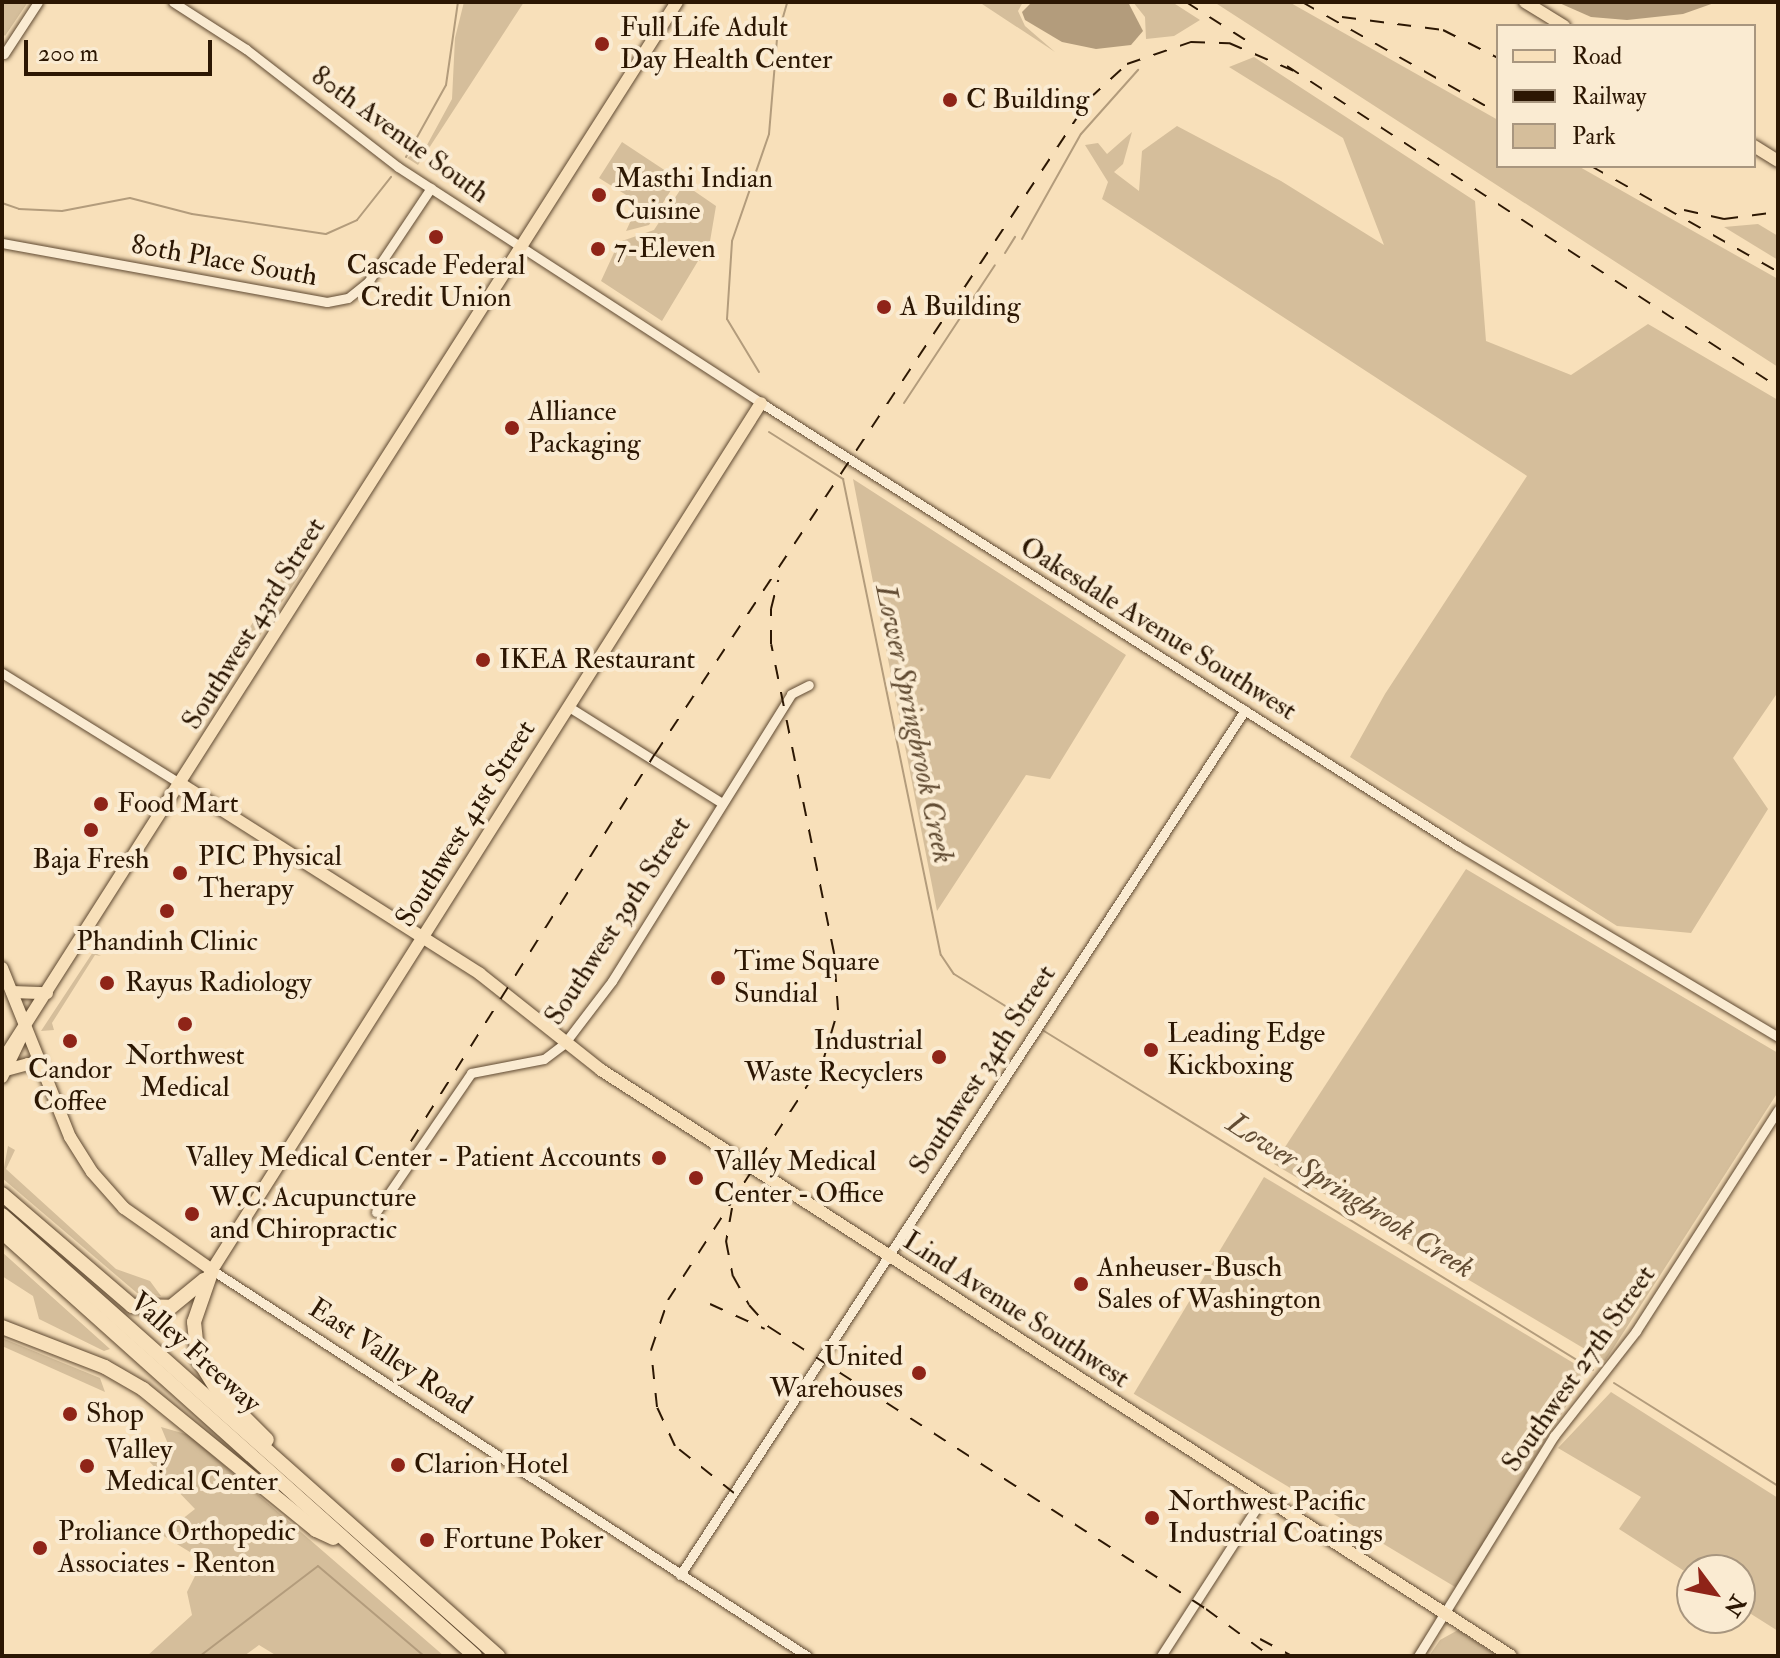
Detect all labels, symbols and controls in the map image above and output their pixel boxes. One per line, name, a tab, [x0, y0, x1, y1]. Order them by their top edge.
place label: Full Life Adult Day Health Center	[620, 11, 832, 77]
scale bar	[28, 24, 216, 74]
legend	[1496, 24, 1756, 168]
marker: Full Life Adult Day Health Center	[591, 33, 613, 55]
text: 200 m	[38, 38, 98, 69]
text: Road	[1572, 41, 1622, 72]
street label: 80th Avenue South	[305, 59, 495, 211]
text: Railway	[1572, 81, 1646, 112]
place label: C Building	[966, 83, 1089, 117]
marker: C Building	[941, 91, 959, 109]
text: Park	[1572, 121, 1616, 152]
place label: Masthi Indian Cuisine	[615, 162, 773, 228]
marker: Masthi Indian Cuisine	[590, 186, 608, 204]
street label: 80th Place South	[128, 228, 320, 294]
marker: Cascade Federal Credit Union	[427, 228, 445, 246]
place label: 7-Eleven	[614, 232, 716, 266]
marker: 7-Eleven	[589, 240, 607, 258]
place label: Cascade Federal Credit Union	[347, 249, 525, 315]
place label: A Building	[900, 290, 1020, 324]
marker: A Building	[875, 298, 893, 316]
place label: Alliance Packaging	[528, 395, 641, 461]
marker: Alliance Packaging	[503, 419, 521, 437]
street label: Southwest 43rd Street	[175, 512, 333, 736]
street label: Oakesdale Avenue Southwest	[1013, 530, 1303, 728]
water label: Lower Springbrook Creek	[867, 581, 961, 867]
place label: IKEA Restaurant	[499, 643, 695, 677]
marker: IKEA Restaurant	[474, 651, 492, 669]
street label: Southwest 41st Street	[389, 714, 543, 934]
place label: Food Mart	[117, 787, 238, 821]
marker: Food Mart	[92, 795, 110, 813]
street label: Southwest 39th Street	[538, 810, 698, 1032]
marker: Baja Fresh	[82, 821, 100, 839]
place label: PIC Physical Therapy	[198, 840, 342, 906]
place label: Baja Fresh	[33, 843, 149, 877]
marker: PIC Physical Therapy	[169, 862, 191, 884]
marker: Phandinh Clinic	[156, 900, 178, 922]
place label: Phandinh Clinic	[76, 925, 258, 959]
place label: Time Square Sundial	[734, 945, 879, 1011]
street label: Southwest 34th Street	[903, 959, 1063, 1181]
place label: Rayus Radiology	[125, 966, 311, 1000]
marker: Time Square Sundial	[709, 969, 727, 987]
marker: Rayus Radiology	[96, 972, 118, 994]
marker: Northwest Medical	[174, 1013, 196, 1035]
place label: Leading Edge Kickboxing	[1167, 1017, 1325, 1083]
place label: Industrial Waste Recyclers	[744, 1024, 923, 1090]
marker: Candor Coffee	[61, 1032, 79, 1050]
place label: Northwest Medical	[125, 1039, 245, 1105]
marker: Leading Edge Kickboxing	[1142, 1041, 1160, 1059]
marker: Industrial Waste Recyclers	[930, 1048, 948, 1066]
place label: Candor Coffee	[28, 1053, 112, 1119]
water label: Lower Springbrook Creek	[1220, 1105, 1480, 1287]
place label: Valley Medical Center - Patient Accounts	[186, 1141, 641, 1175]
place label: Valley Medical Center - Office	[714, 1145, 884, 1211]
marker: Valley Medical Center - Patient Accounts	[648, 1147, 670, 1169]
marker: Valley Medical Center - Office	[685, 1167, 707, 1189]
place label: W.C. Acupuncture and Chiropractic	[210, 1181, 416, 1247]
marker: W.C. Acupuncture and Chiropractic	[181, 1203, 203, 1225]
street label: Lind Avenue Southwest	[897, 1224, 1135, 1396]
place label: Anheuser-Busch Sales of Washington	[1097, 1251, 1321, 1317]
street label: Southwest 27th Street	[1495, 1259, 1663, 1479]
marker: Anheuser-Busch Sales of Washington	[1072, 1275, 1090, 1293]
street label: Valley Freeway	[123, 1285, 267, 1421]
street label: East Valley Road	[302, 1292, 478, 1422]
place label: United Warehouses	[770, 1340, 903, 1406]
marker: United Warehouses	[910, 1364, 928, 1382]
place label: Shop	[86, 1397, 144, 1431]
marker: Shop	[61, 1405, 79, 1423]
place label: Valley Medical Center	[105, 1433, 278, 1499]
place label: Clarion Hotel	[414, 1448, 569, 1482]
marker: Valley Medical Center	[76, 1455, 98, 1477]
marker: Clarion Hotel	[389, 1456, 407, 1474]
place label: Northwest Pacific Industrial Coatings	[1168, 1485, 1383, 1551]
marker: Northwest Pacific Industrial Coatings	[1143, 1509, 1161, 1527]
place label: Proliance Orthopedic Associates - Renton	[58, 1515, 296, 1581]
place label: Fortune Poker	[443, 1523, 603, 1557]
marker: Fortune Poker	[418, 1531, 436, 1549]
marker: Proliance Orthopedic Associates - Renton	[29, 1537, 51, 1559]
north arrow	[1676, 1554, 1756, 1634]
text: N	[1718, 1590, 1752, 1621]

